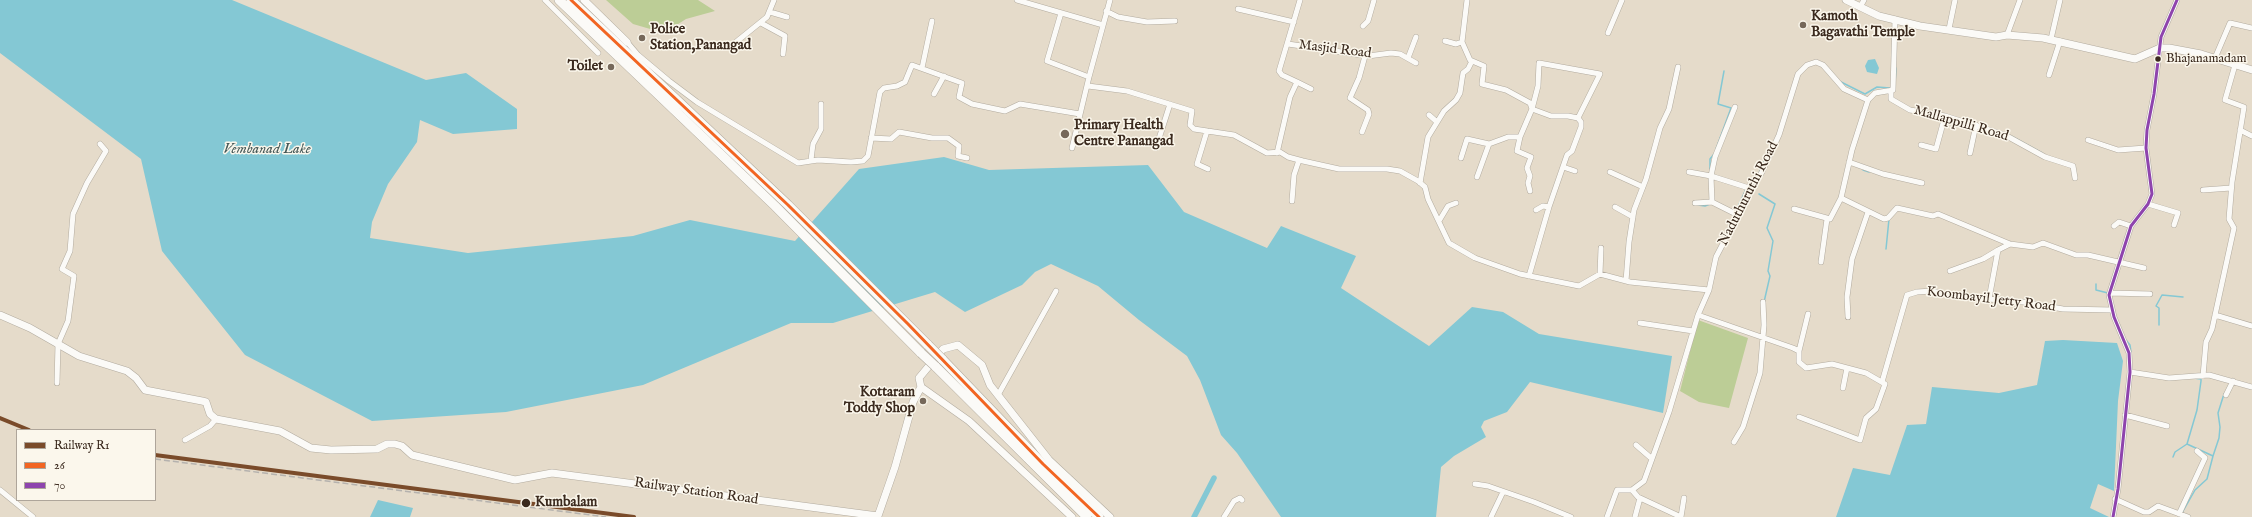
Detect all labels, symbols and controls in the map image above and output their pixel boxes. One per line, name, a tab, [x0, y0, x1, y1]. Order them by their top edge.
place label: Kamoth Bagavathi Temple	[1811, 9, 1915, 42]
marker: Kamoth Bagavathi Temple	[1798, 20, 1808, 30]
place label: Police Station,Panangad	[650, 22, 751, 54]
marker: Police Station,Panangad	[637, 33, 647, 43]
street label: Masjid Road	[1298, 37, 1372, 63]
place label: Bhajanamadam	[2166, 51, 2247, 67]
marker: Bhajanamadam	[2153, 54, 2163, 64]
place label: Toilet	[568, 59, 603, 75]
marker: Toilet	[606, 62, 616, 72]
street label: Mallappilli Road	[1912, 102, 2010, 146]
place label: Primary Health Centre Panangad	[1074, 118, 1173, 150]
marker: Primary Health Centre Panangad	[1059, 128, 1071, 140]
street label: Naduthuruthi Road	[1715, 139, 1783, 249]
water label: Vembanad Lake	[223, 141, 311, 159]
street label: Koombayil Jetty Road	[1926, 284, 2056, 316]
place label: Kottaram Toddy Shop	[844, 385, 915, 418]
marker: Kottaram Toddy Shop	[918, 396, 928, 406]
legend	[16, 429, 156, 501]
text: Railway R1	[54, 438, 110, 453]
text: 26	[54, 458, 65, 473]
street label: Railway Station Road	[633, 475, 759, 509]
text: 70	[54, 478, 66, 493]
place label: Kumbalam	[535, 495, 597, 511]
marker: Kumbalam	[520, 497, 532, 509]

